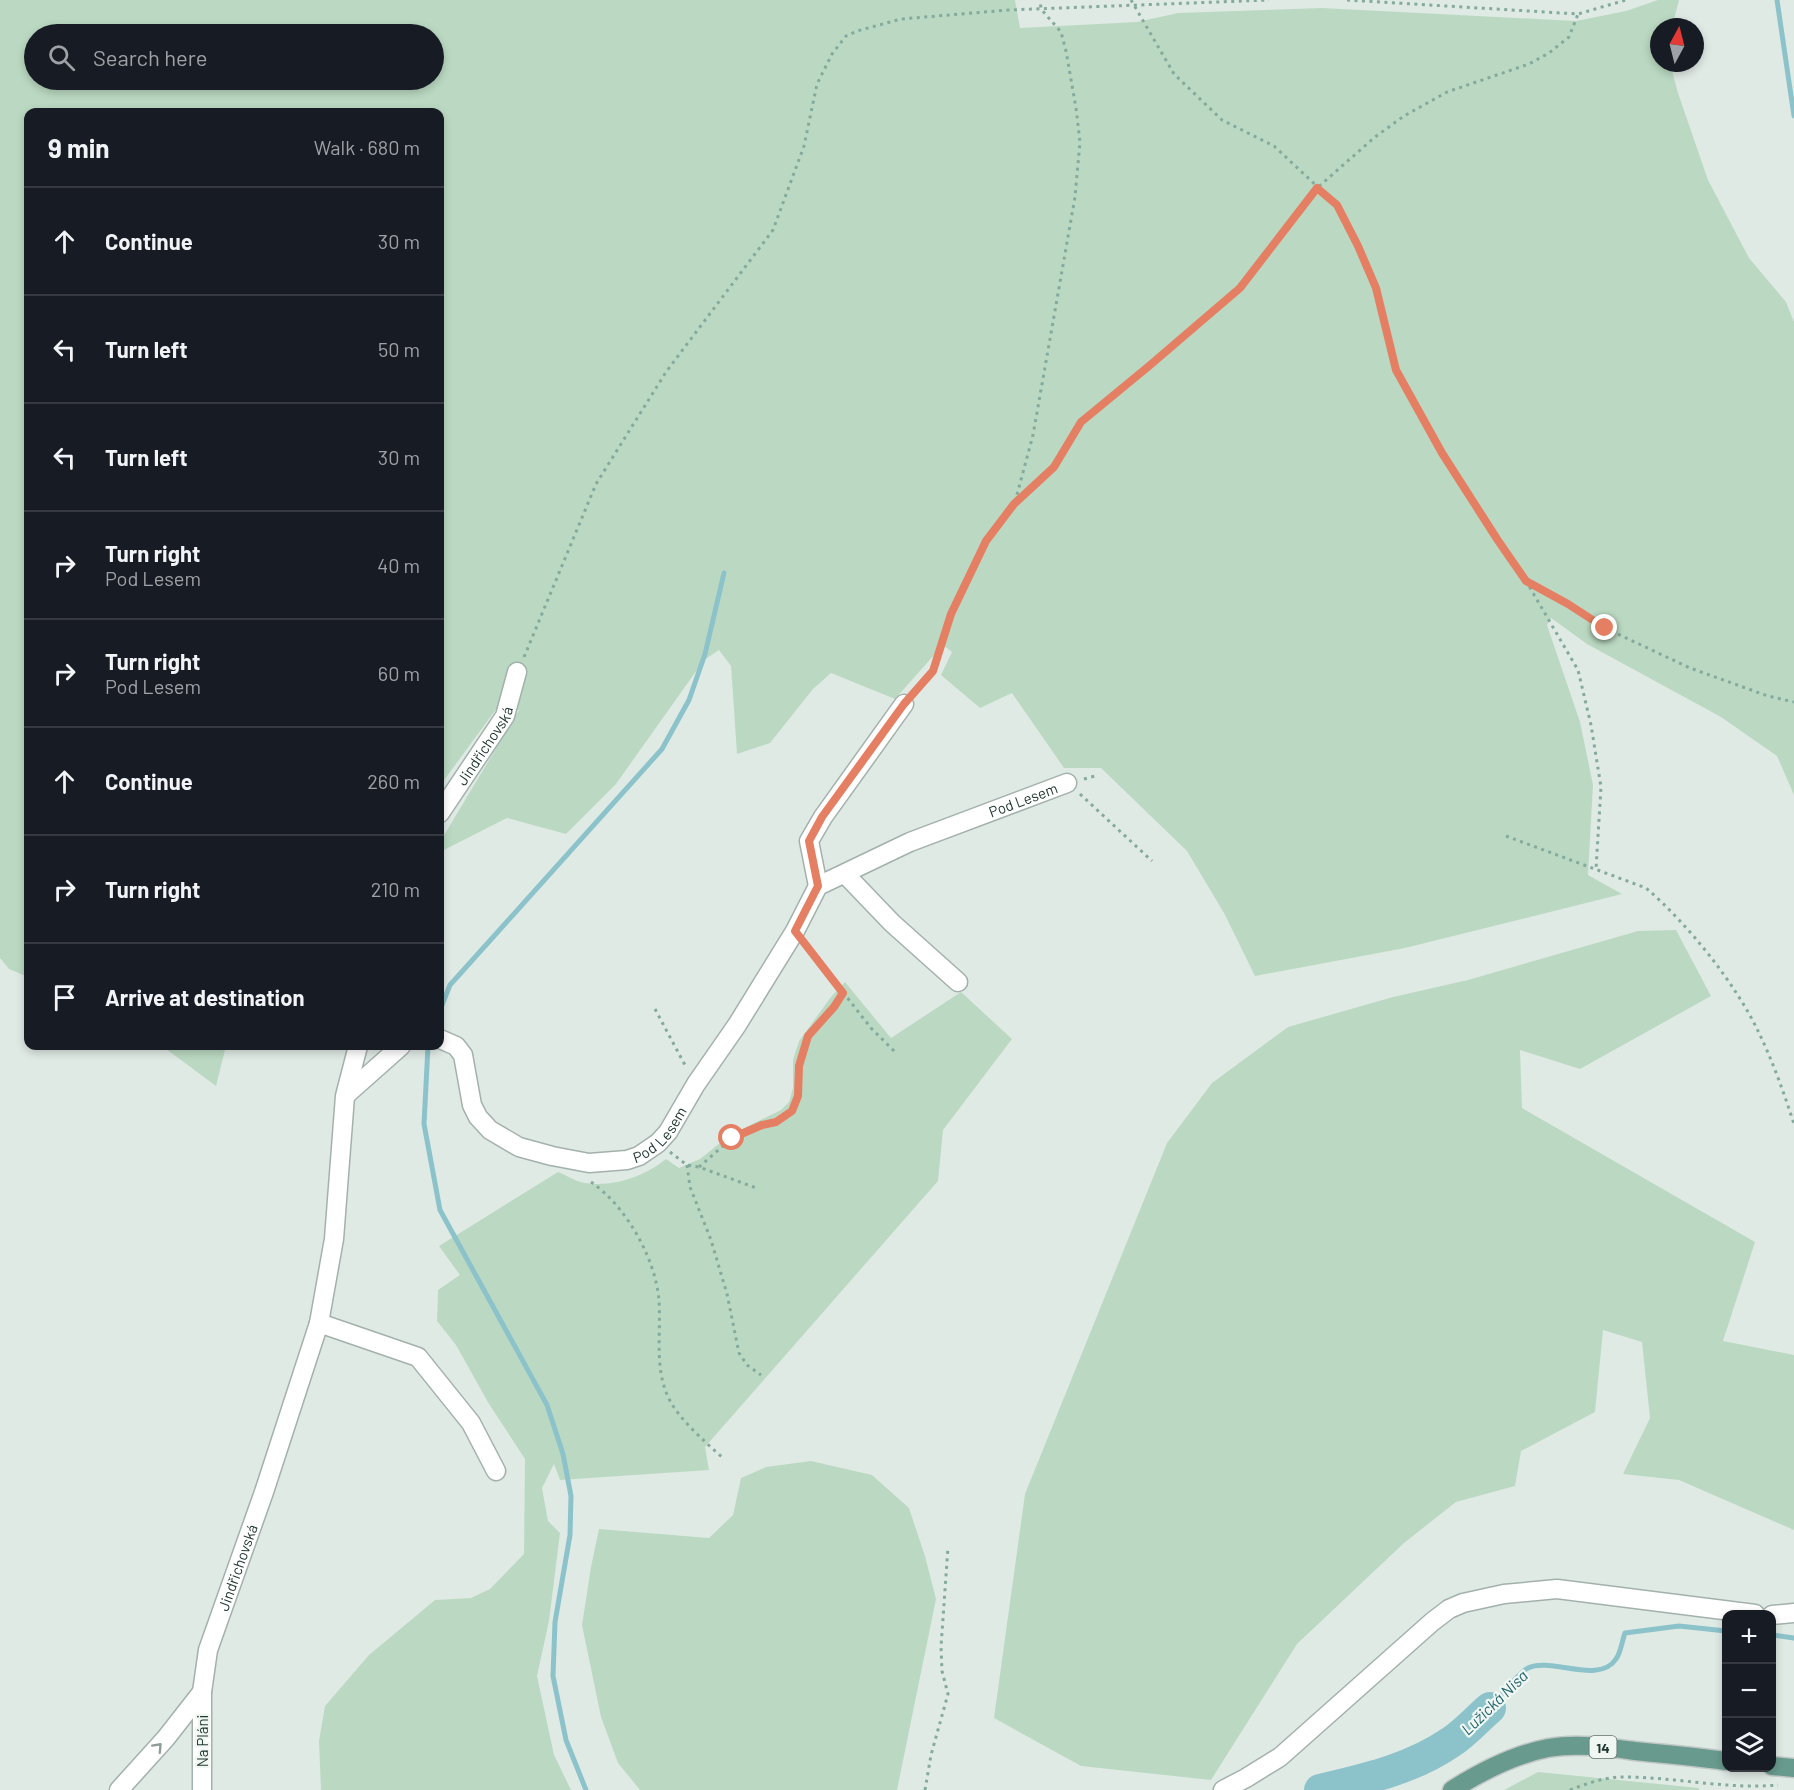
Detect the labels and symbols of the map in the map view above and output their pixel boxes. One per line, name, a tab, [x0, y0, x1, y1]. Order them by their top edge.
north arrow	[1650, 18, 1704, 72]
route end	[1591, 614, 1617, 640]
street label: Jindřichovská	[452, 704, 516, 788]
street label: Pod Lesem	[986, 778, 1060, 821]
street label: Pod Lesem	[630, 1103, 690, 1166]
route start	[718, 1124, 744, 1150]
street label: Jindřichovská	[214, 1522, 261, 1613]
water label: Lužická Nisa	[1457, 1666, 1531, 1738]
street label: Na Pláni	[193, 1715, 211, 1767]
road number: 14	[1590, 1736, 1616, 1758]
one-way arrow	[151, 1743, 162, 1754]

